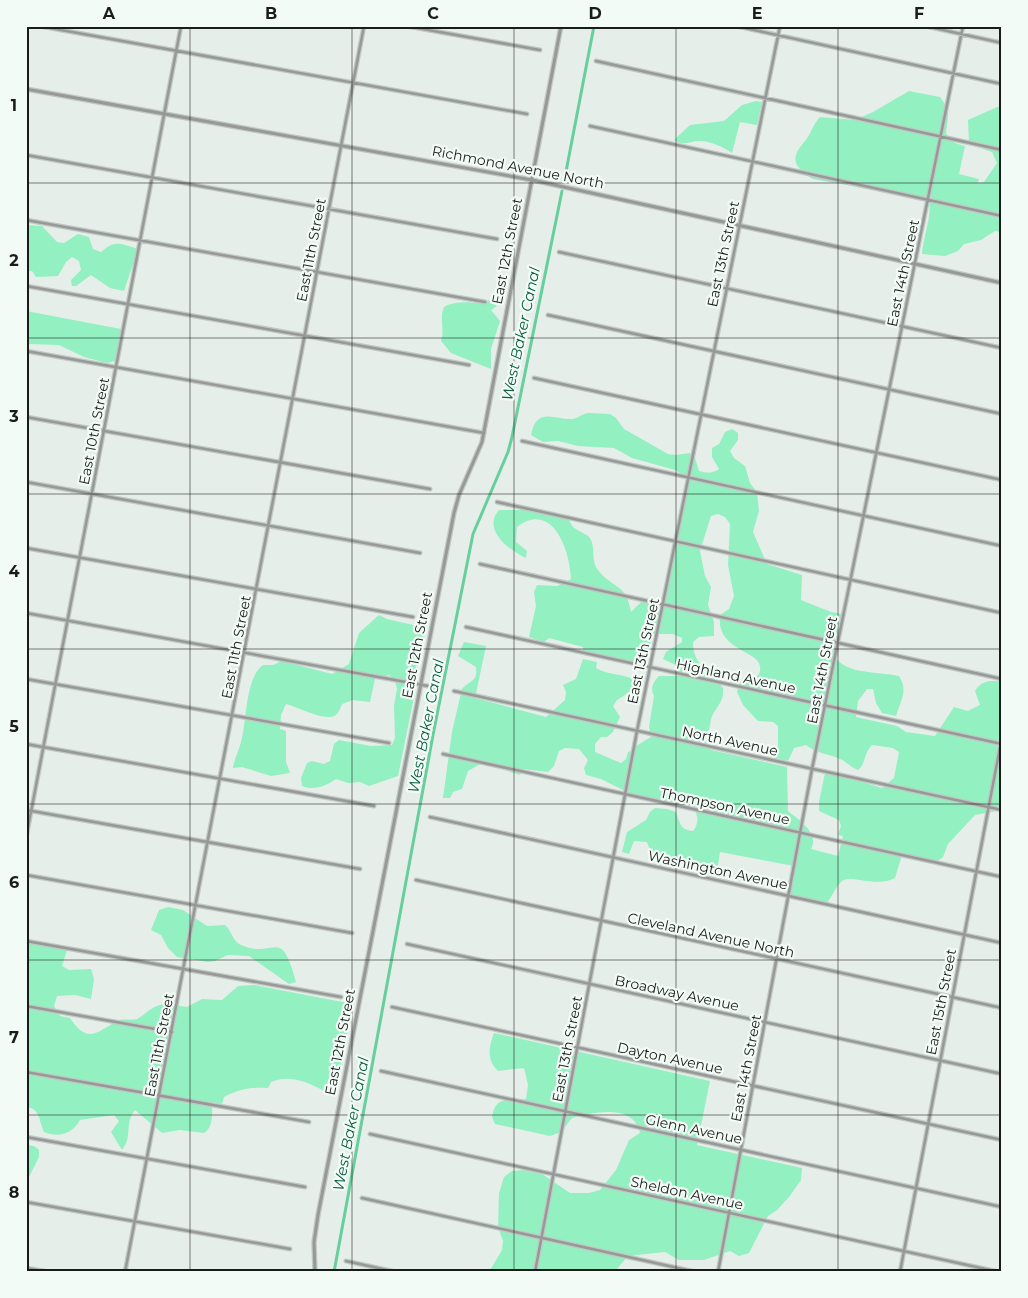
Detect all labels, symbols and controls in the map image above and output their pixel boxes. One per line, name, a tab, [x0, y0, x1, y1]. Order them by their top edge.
text: A	[102, 4, 116, 23]
text: B	[265, 4, 277, 23]
text: C	[427, 4, 439, 23]
text: D	[588, 4, 602, 23]
text: E	[752, 4, 762, 23]
text: F	[914, 4, 924, 23]
text: 1	[11, 96, 17, 115]
street label: Richmond Avenue North	[430, 141, 606, 193]
street label: East 11th Street	[292, 196, 330, 303]
street label: East 12th Street	[488, 196, 526, 306]
street label: East 13th Street	[703, 199, 743, 309]
street label: East 14th Street	[883, 217, 923, 328]
text: 2	[9, 251, 19, 270]
water label: West Baker Canal	[497, 265, 544, 402]
street label: East 10th Street	[75, 375, 113, 486]
text: 3	[8, 407, 19, 426]
text: 4	[8, 562, 20, 581]
street label: East 12th Street	[398, 590, 436, 700]
street label: East 11th Street	[217, 593, 255, 700]
street label: East 13th Street	[623, 596, 663, 706]
street label: East 14th Street	[803, 614, 841, 725]
street label: Highland Avenue	[675, 655, 797, 697]
water label: West Baker Canal	[403, 657, 448, 794]
text: 5	[9, 717, 19, 736]
street label: North Avenue	[680, 722, 780, 760]
street label: Thompson Avenue	[658, 783, 792, 829]
street label: Washington Avenue	[647, 846, 789, 894]
text: 6	[9, 873, 19, 892]
street label: Cleveland Avenue North	[626, 909, 796, 961]
street label: East 15th Street	[922, 947, 960, 1057]
street label: Broadway Avenue	[613, 971, 741, 1015]
street label: East 12th Street	[321, 987, 359, 1097]
street label: East 11th Street	[140, 991, 178, 1098]
street label: East 13th Street	[548, 994, 586, 1104]
street label: East 14th Street	[727, 1012, 765, 1123]
text: 7	[9, 1028, 19, 1047]
street label: Dayton Avenue	[616, 1038, 724, 1078]
water label: West Baker Canal	[328, 1055, 373, 1192]
street label: Glenn Avenue	[644, 1110, 744, 1148]
street label: Sheldon Avenue	[629, 1172, 745, 1214]
text: 8	[9, 1183, 19, 1202]

